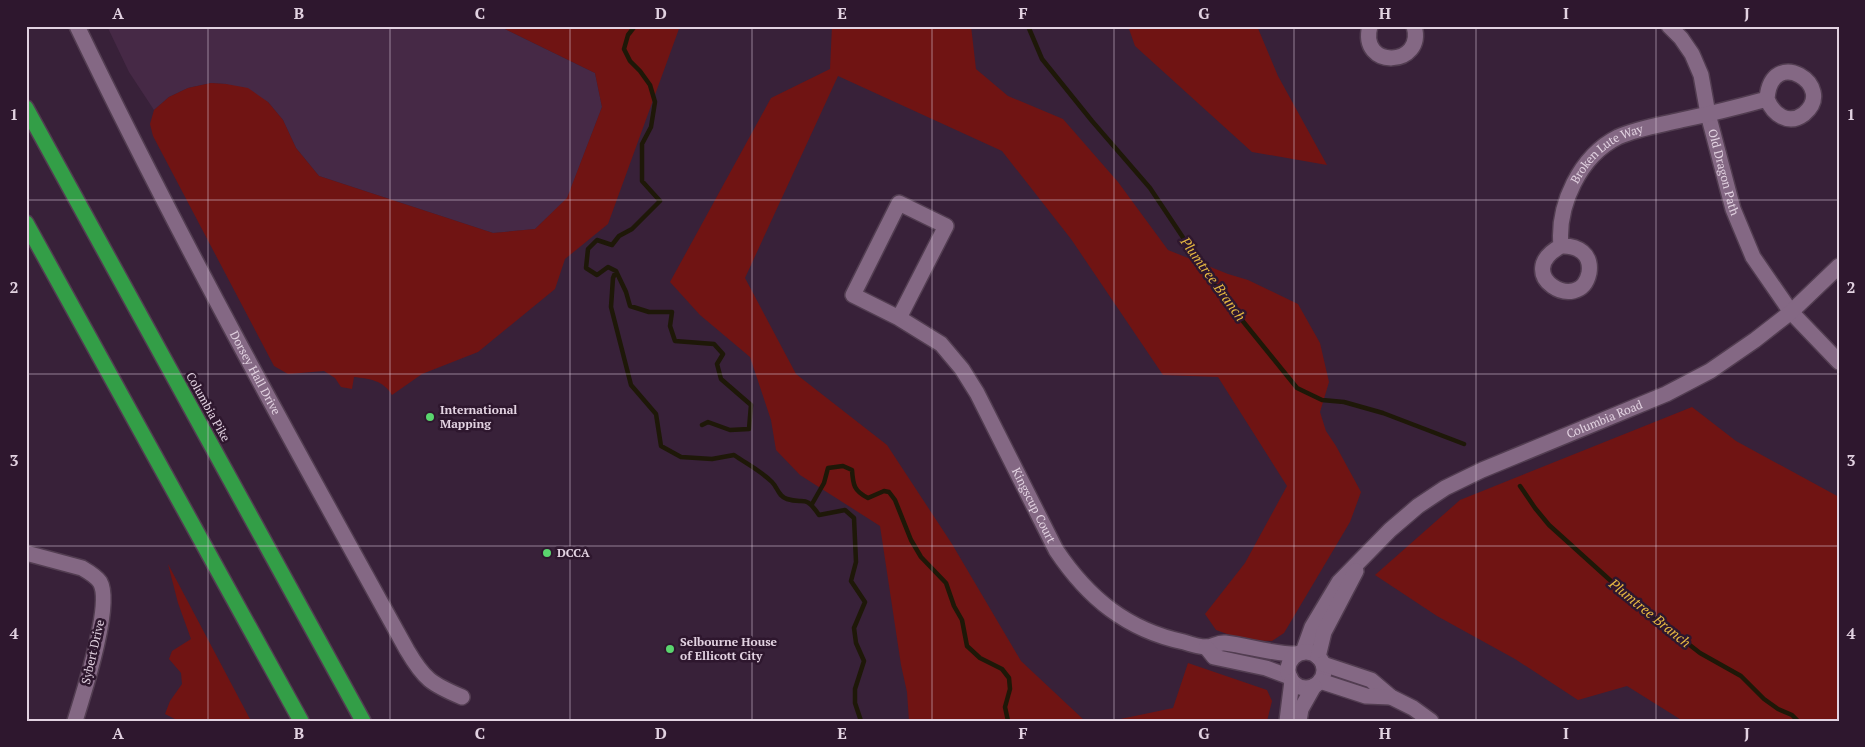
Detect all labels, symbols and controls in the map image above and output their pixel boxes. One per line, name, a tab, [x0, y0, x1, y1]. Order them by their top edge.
text: A	[112, 2, 124, 24]
text: B	[294, 2, 304, 24]
text: C	[475, 2, 485, 24]
text: D	[655, 2, 667, 24]
text: E	[837, 2, 847, 24]
text: F	[1018, 2, 1028, 24]
text: G	[1198, 2, 1210, 24]
text: H	[1379, 2, 1391, 24]
text: I	[1563, 2, 1569, 24]
text: J	[1744, 2, 1750, 24]
text: 1	[9, 103, 19, 125]
text: 1	[1846, 103, 1856, 125]
street label: Broken Lute Way	[1567, 121, 1645, 186]
street label: Old Dragon Path	[1705, 127, 1743, 218]
water label: Plumtree Branch	[1176, 232, 1250, 325]
text: 2	[9, 276, 19, 298]
text: 2	[1846, 276, 1856, 298]
street label: Dorsey Hall Drive	[227, 328, 284, 417]
street label: Columbia Pike	[183, 369, 234, 444]
street label: Columbia Road	[1564, 396, 1645, 441]
place label: International Mapping	[440, 402, 517, 431]
marker: International Mapping	[424, 411, 436, 423]
text: 3	[9, 449, 19, 471]
text: 3	[1846, 449, 1856, 471]
street label: Kingscup Court	[1009, 465, 1059, 546]
place label: DCCA	[557, 545, 590, 560]
marker: DCCA	[541, 547, 553, 559]
water label: Plumtree Branch	[1605, 573, 1695, 651]
street label: Sybert Drive	[78, 618, 107, 686]
text: 4	[9, 622, 19, 644]
text: 4	[1846, 622, 1856, 644]
place label: Selbourne House of Ellicott City	[680, 634, 778, 663]
marker: Selbourne House of Ellicott City	[664, 643, 676, 655]
text: A	[112, 722, 124, 744]
text: B	[294, 722, 304, 744]
text: C	[475, 722, 485, 744]
text: D	[655, 722, 667, 744]
text: E	[837, 722, 847, 744]
text: F	[1018, 722, 1028, 744]
text: G	[1198, 722, 1210, 744]
text: H	[1379, 722, 1391, 744]
text: I	[1563, 722, 1569, 744]
text: J	[1744, 722, 1750, 744]

